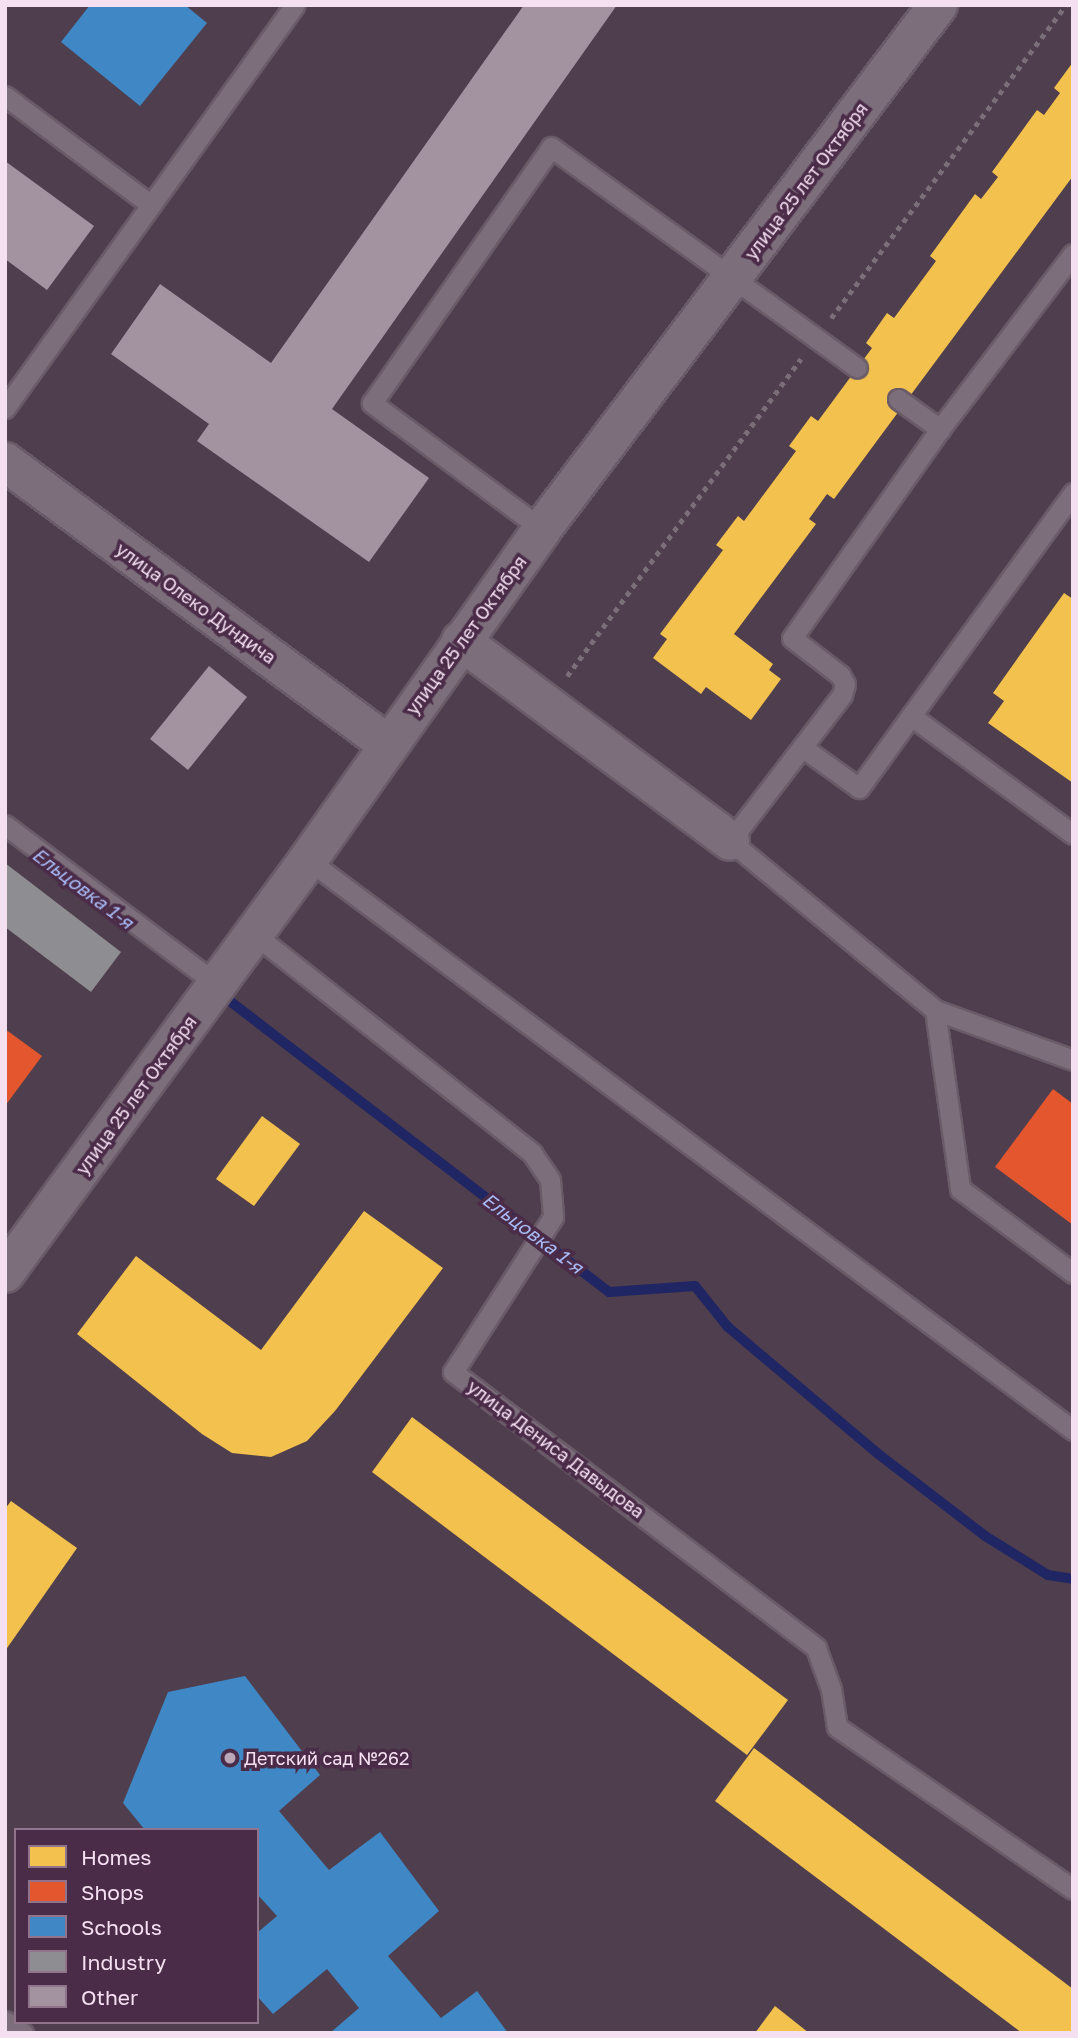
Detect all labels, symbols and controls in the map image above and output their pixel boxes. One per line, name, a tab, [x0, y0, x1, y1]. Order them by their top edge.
street label: улица 25 лет Октября	[740, 98, 872, 264]
street label: улица Олеко Дундича	[112, 538, 280, 668]
street label: улица 25 лет Октября	[401, 551, 531, 719]
water label: Ельцовка 1-я	[28, 843, 138, 933]
street label: улица 25 лет Октября	[71, 1011, 201, 1179]
water label: Ельцовка 1-я	[478, 1188, 588, 1278]
street label: улица Дениса Давыдова	[463, 1375, 649, 1523]
place label: Детский сад №262	[244, 1747, 409, 1769]
marker: Детский сад №262	[222, 1750, 238, 1766]
legend	[14, 1828, 259, 2024]
text: Homes	[81, 1844, 151, 1870]
text: Shops	[81, 1879, 144, 1905]
text: Schools	[81, 1914, 162, 1940]
text: Industry	[81, 1949, 166, 1975]
text: Other	[81, 1984, 138, 2010]

